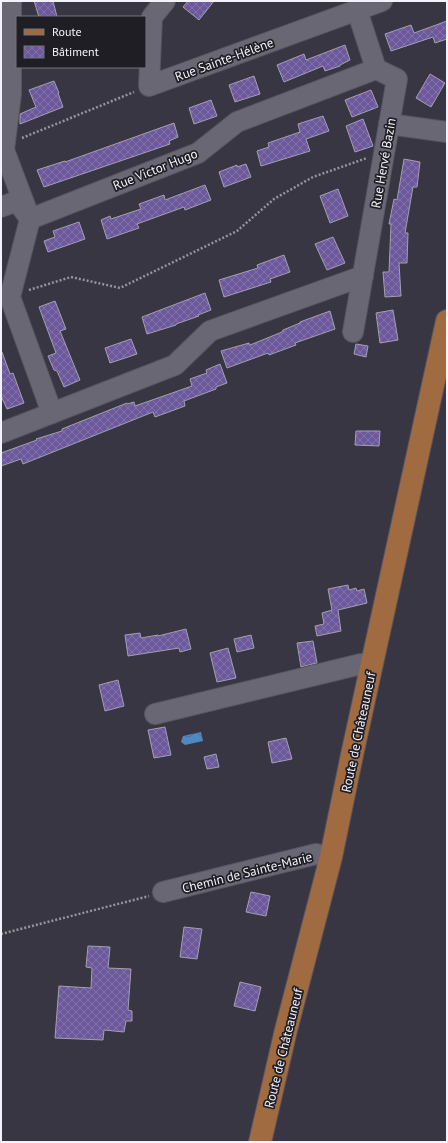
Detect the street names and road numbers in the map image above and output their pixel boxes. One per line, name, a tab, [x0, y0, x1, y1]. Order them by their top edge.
street label: Rue Sainte-Hélène	[173, 34, 276, 85]
street label: Rue Hervé Bazin	[367, 117, 400, 209]
street label: Rue Victor Hugo	[110, 145, 200, 194]
street label: Route de Châteauneuf	[337, 670, 380, 794]
street label: Chemin de Sainte-Marie	[180, 848, 314, 897]
street label: Route de Châteauneuf	[260, 986, 307, 1110]

